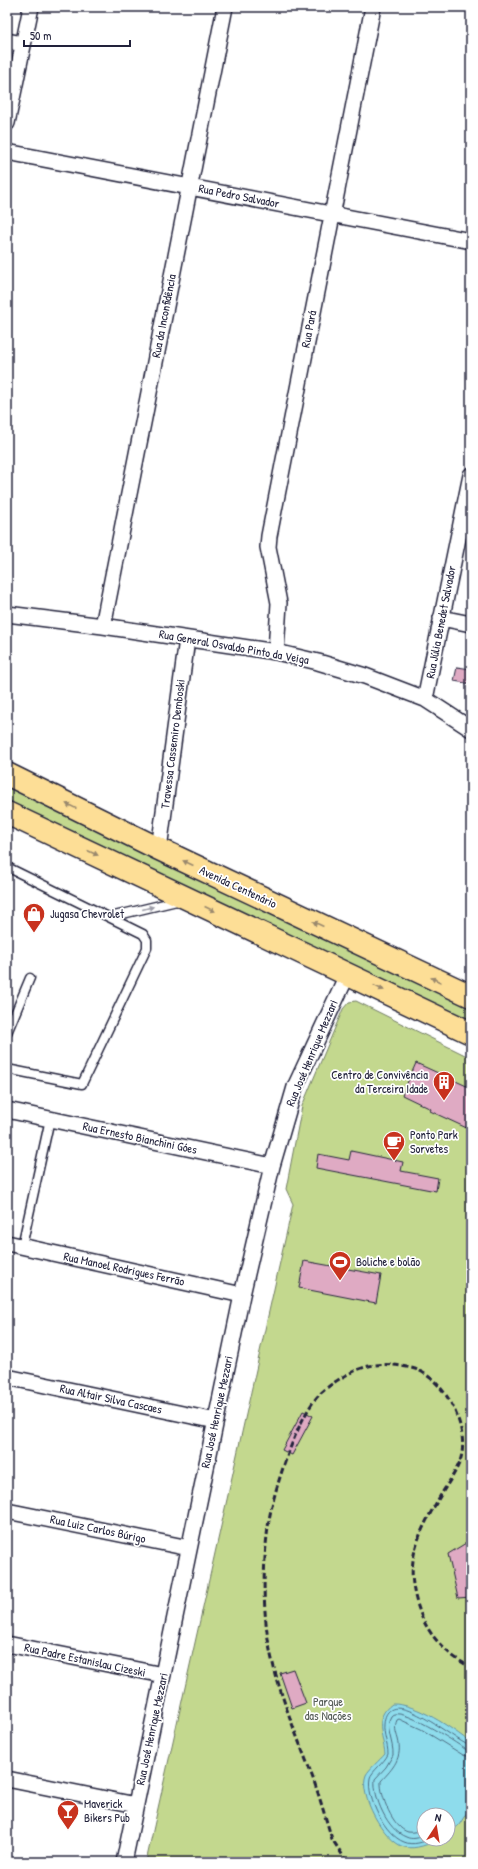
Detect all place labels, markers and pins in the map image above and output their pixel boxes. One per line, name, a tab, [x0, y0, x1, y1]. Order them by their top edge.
shop icon: Jugasa Chevrolet	[21, 901, 47, 934]
place label: Jugasa Chevrolet	[50, 905, 125, 922]
place label: Centro de Convivência da Terceira Idade	[331, 1066, 428, 1097]
building icon: Centro de Convivência da Terceira Idade	[431, 1069, 457, 1102]
place label: Ponto Park Sorvetes	[410, 1126, 458, 1157]
cafe icon: Ponto Park Sorvetes	[381, 1129, 407, 1162]
sports icon: Boliche e bolão	[327, 1249, 353, 1282]
place label: Boliche e bolão	[356, 1253, 420, 1270]
place label: Maverick Bikers Pub	[84, 1795, 130, 1826]
bar icon: Maverick Bikers Pub	[55, 1798, 81, 1831]

